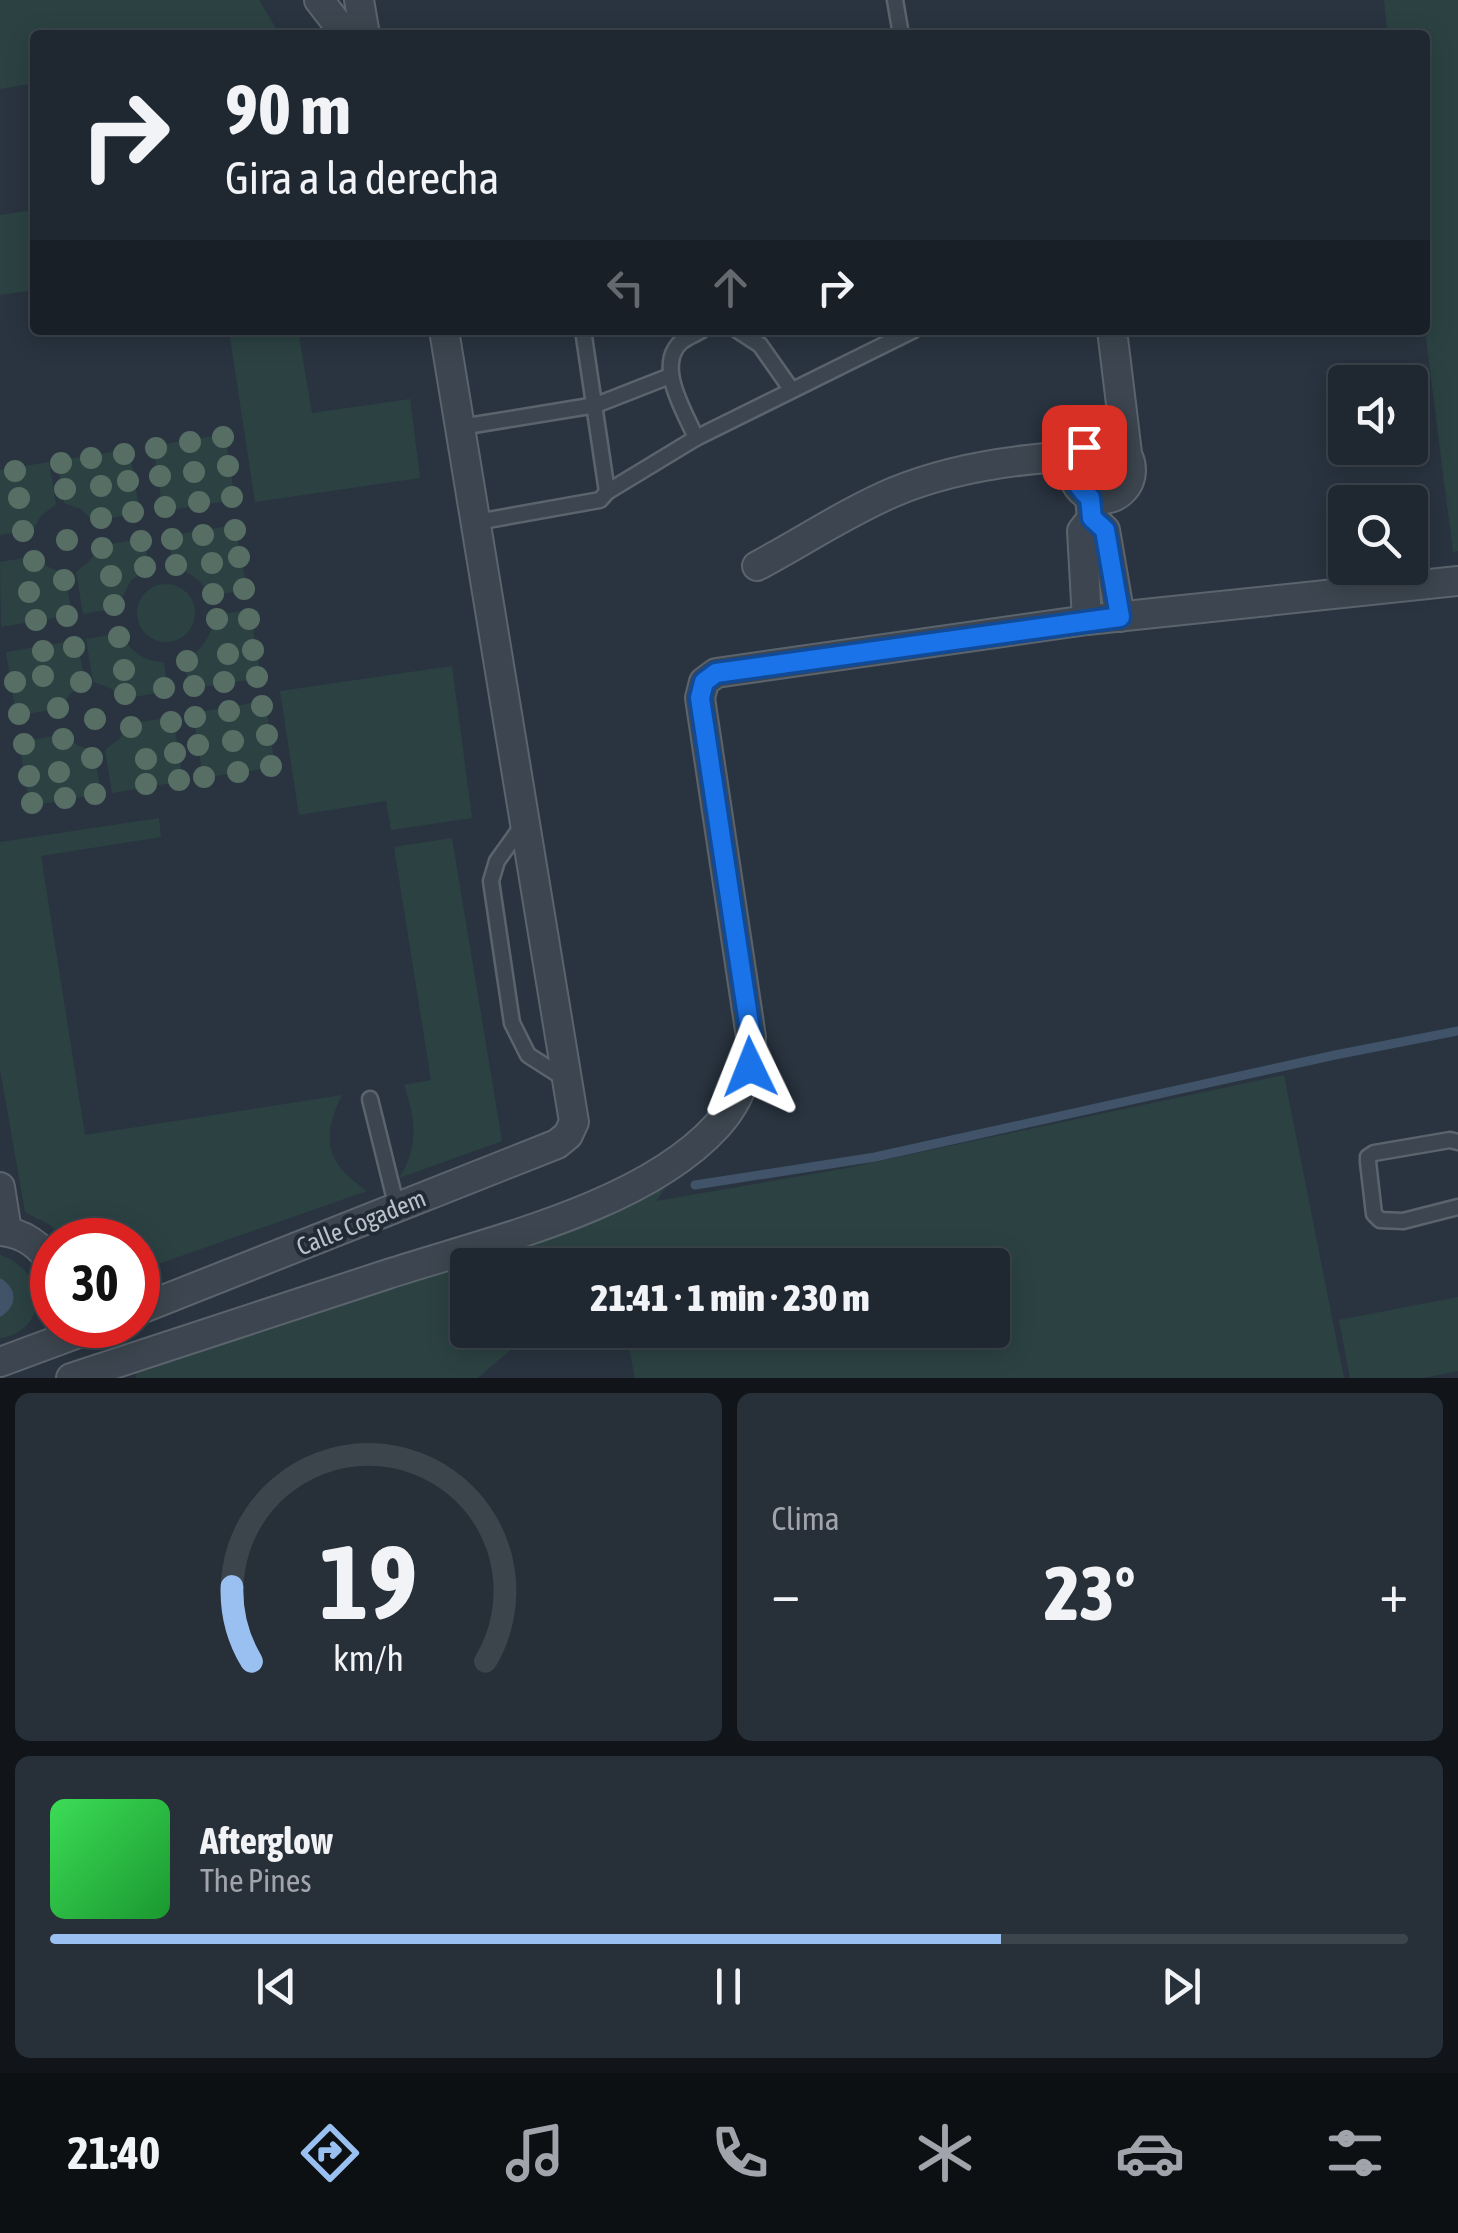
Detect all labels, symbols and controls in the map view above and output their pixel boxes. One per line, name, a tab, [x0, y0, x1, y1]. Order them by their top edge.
text: 90 m	[225, 69, 351, 149]
icon: right	[60, 70, 190, 200]
text: Gira a la derecha	[225, 152, 499, 204]
icon: left	[598, 260, 653, 315]
icon: ahead	[703, 260, 758, 315]
icon: right	[808, 260, 863, 315]
map controls	[1328, 365, 1428, 585]
button: sound	[1328, 365, 1428, 465]
pin	[1042, 405, 1127, 490]
icon: arrive	[1057, 420, 1112, 475]
button: search	[1328, 485, 1428, 585]
position arrow	[698, 1015, 802, 1119]
street label: Calle Cogadem	[292, 1183, 430, 1261]
speed limit sign: 30	[30, 1218, 160, 1348]
text: 21:41 · 1 min · 230 m	[590, 1276, 870, 1319]
text: Clima	[772, 1500, 840, 1537]
text: 19	[319, 1522, 417, 1641]
text: 23°	[1044, 1550, 1135, 1636]
text: −	[772, 1561, 800, 1624]
text: +	[1379, 1561, 1408, 1624]
text: km/h	[333, 1638, 404, 1679]
text: Afterglow	[200, 1819, 333, 1862]
text: The Pines	[200, 1862, 312, 1899]
icon: previous	[249, 1959, 304, 2014]
icon: pause	[701, 1959, 756, 2014]
icon: next	[1154, 1959, 1209, 2014]
icon: directions	[295, 2118, 365, 2188]
icon: music	[500, 2118, 570, 2188]
icon: phone	[705, 2118, 775, 2188]
icon: climate	[910, 2118, 980, 2188]
icon: car	[1115, 2118, 1185, 2188]
icon: filters	[1320, 2118, 1390, 2188]
text: 21:40	[68, 2127, 160, 2179]

